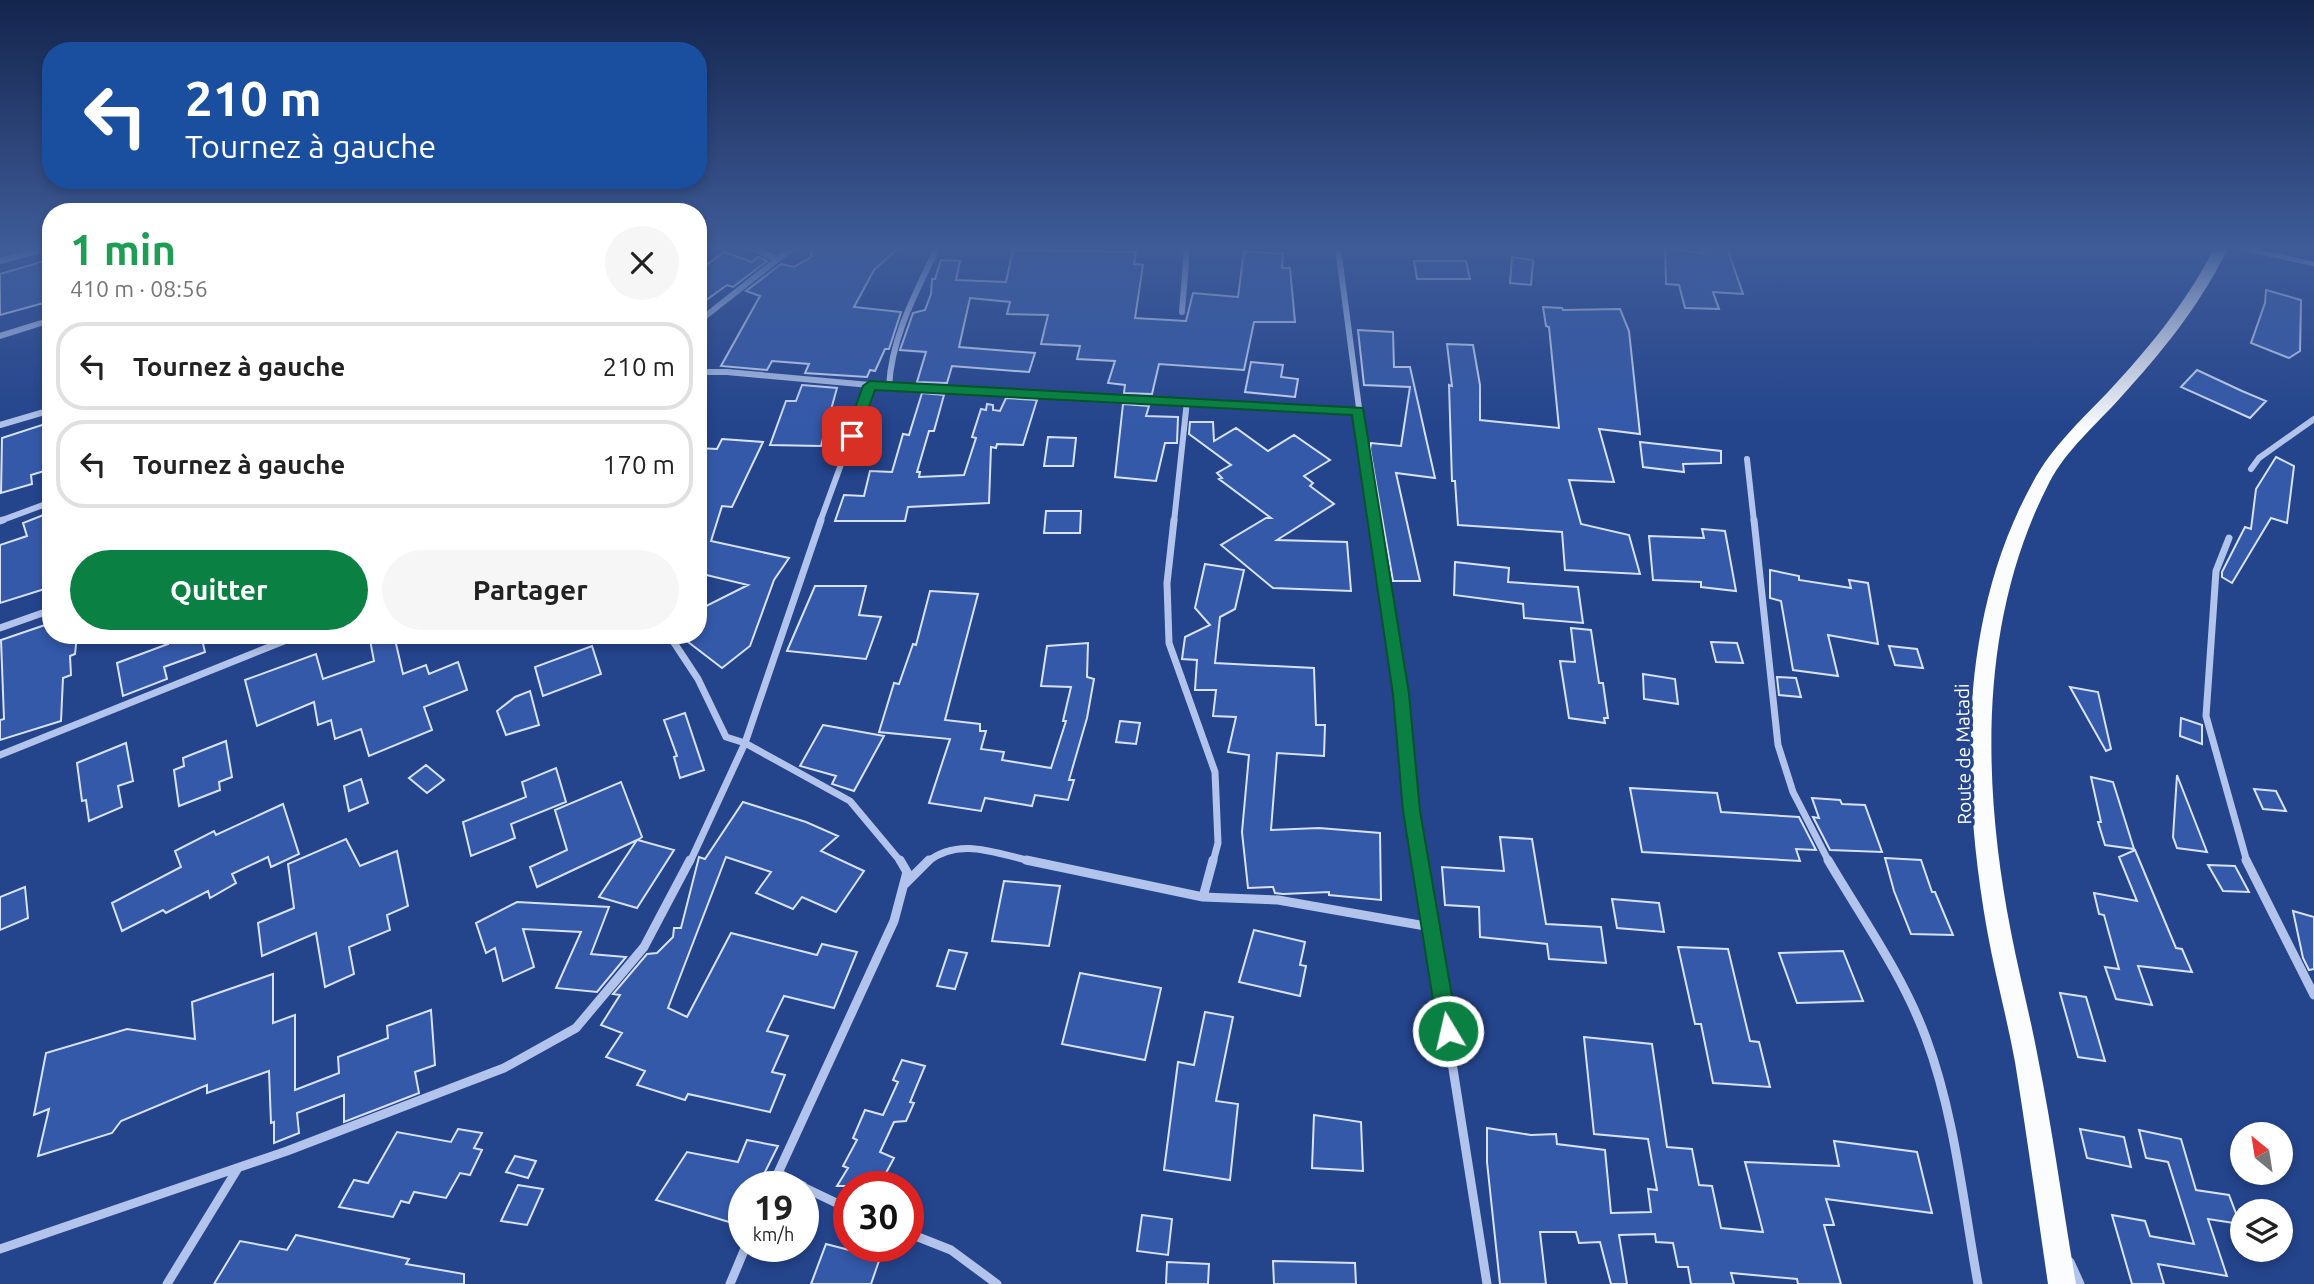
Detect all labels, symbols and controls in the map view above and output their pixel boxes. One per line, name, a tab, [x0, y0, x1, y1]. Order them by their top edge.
icon: left	[70, 70, 161, 161]
text: 210 m	[185, 70, 322, 125]
text: Tournez à gauche	[185, 128, 436, 164]
text: 1 min	[70, 226, 176, 273]
button: close	[605, 226, 679, 300]
text: 410 m · 08:56	[70, 276, 208, 301]
icon: left	[74, 347, 112, 385]
text: Tournez à gauche	[133, 352, 345, 381]
text: 210 m	[603, 352, 675, 381]
pin	[822, 406, 882, 466]
icon: arrive	[833, 417, 871, 455]
icon: left	[74, 445, 112, 483]
text: Tournez à gauche	[133, 450, 345, 479]
text: 170 m	[603, 450, 675, 479]
button: Quitter	[70, 550, 368, 630]
button: Partager	[382, 550, 679, 630]
street label: Route de Matadi	[1951, 683, 1975, 825]
position arrow	[1411, 994, 1485, 1068]
north arrow	[2230, 1122, 2292, 1185]
map controls	[2230, 1122, 2293, 1262]
speed limit sign: 30	[833, 1171, 924, 1262]
text: 19	[754, 1187, 793, 1227]
button: layers	[2230, 1199, 2293, 1262]
text: km/h	[753, 1224, 794, 1244]

